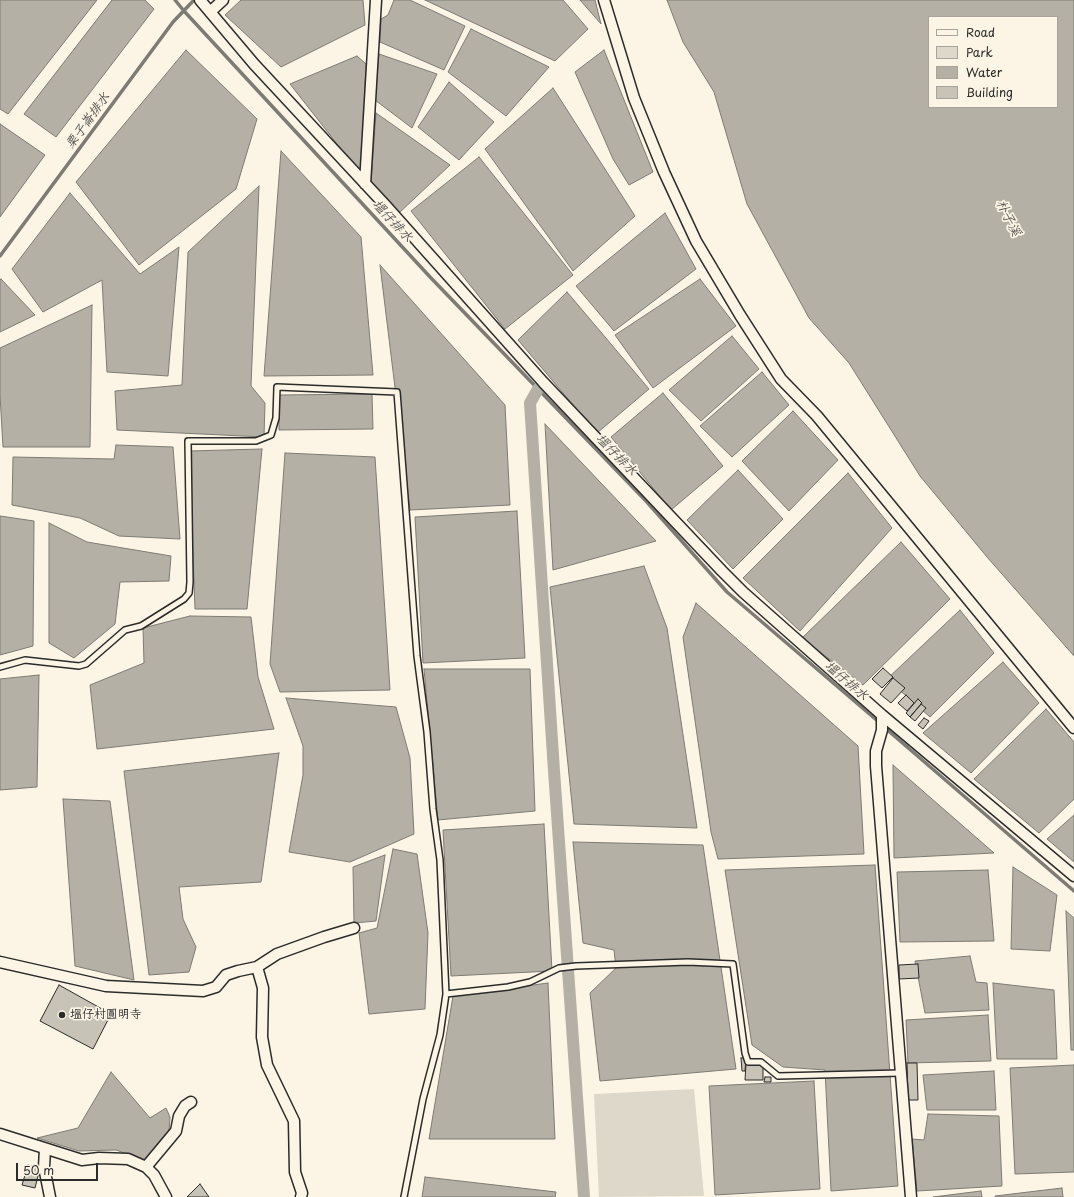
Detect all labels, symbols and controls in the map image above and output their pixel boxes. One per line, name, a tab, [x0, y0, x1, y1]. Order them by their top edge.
legend	[928, 16, 1058, 108]
text: Road	[966, 23, 995, 41]
text: Park	[966, 43, 993, 61]
text: Water	[966, 63, 1002, 81]
text: Building	[966, 83, 1013, 101]
water label: 栗子崙排水	[63, 90, 113, 152]
water label: 塭仔排水	[369, 197, 415, 245]
water label: 朴子溪	[992, 197, 1024, 239]
water label: 塭仔排水	[592, 431, 640, 479]
water label: 塭仔排水	[821, 658, 871, 704]
place label: 塭仔村圓明寺	[70, 1008, 142, 1022]
marker: 塭仔村圓明寺	[57, 1010, 67, 1020]
scale bar	[18, 1155, 100, 1181]
text: 50 m	[23, 1161, 54, 1179]

